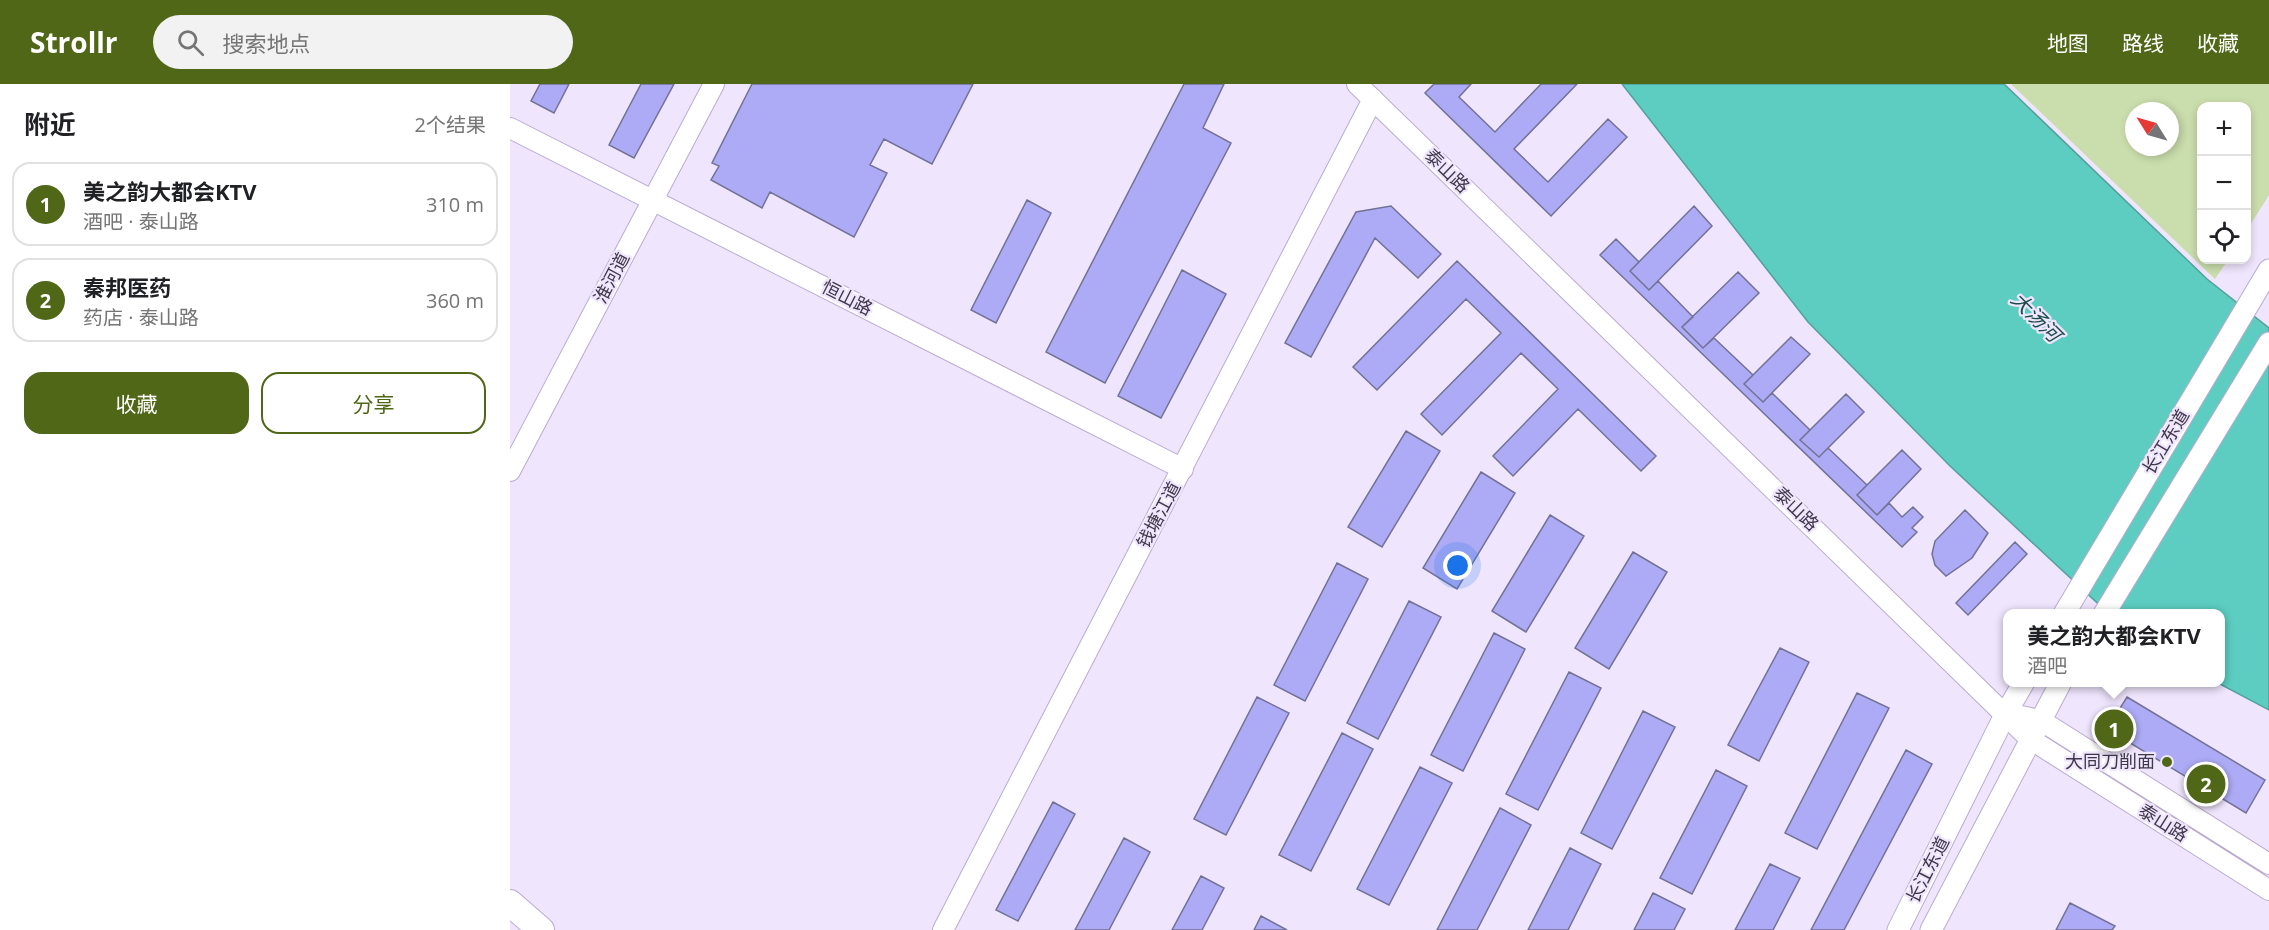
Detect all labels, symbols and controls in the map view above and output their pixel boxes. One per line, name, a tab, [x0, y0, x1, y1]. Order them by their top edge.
search box	[153, 15, 573, 69]
text: Strollr	[30, 23, 117, 61]
icon: search	[174, 26, 207, 59]
text: 搜索地点	[222, 28, 310, 58]
text: 地图	[2047, 29, 2089, 57]
text: 路线	[2122, 29, 2164, 57]
text: 收藏	[2197, 29, 2239, 57]
north arrow	[2125, 102, 2179, 156]
map controls	[2197, 102, 2251, 264]
button: +	[2197, 102, 2251, 156]
text: 附近	[24, 106, 76, 142]
text: 2个结果	[415, 111, 486, 138]
street label: 泰山路	[1420, 143, 1475, 198]
button: −	[2197, 156, 2251, 210]
text: 美之韵大都会KTV	[83, 176, 257, 206]
text: 1	[40, 191, 51, 218]
text: 310 m	[426, 191, 484, 218]
text: 酒吧 · 泰山路	[83, 208, 199, 235]
button: locate	[2197, 210, 2251, 264]
street label: 淮河道	[588, 248, 634, 307]
text: 秦邦医药	[83, 272, 171, 302]
street label: 恒山路	[818, 274, 877, 320]
water label: 大汤河	[2006, 286, 2070, 350]
text: 2	[40, 287, 51, 314]
text: 360 m	[426, 287, 484, 314]
text: 药店 · 泰山路	[83, 304, 199, 331]
button: 收藏	[24, 372, 249, 434]
button: 分享	[261, 372, 486, 434]
street label: 长江东道	[2136, 404, 2194, 479]
street label: 钱塘江道	[1131, 477, 1186, 552]
street label: 泰山路	[1769, 481, 1824, 536]
your location	[1443, 551, 1472, 580]
popup	[2003, 609, 2225, 687]
text: 美之韵大都会KTV	[2027, 620, 2201, 650]
text: 酒吧	[2027, 652, 2067, 679]
pin: 1	[2094, 706, 2134, 752]
place label: 大同刀削面	[2065, 749, 2155, 773]
marker: 大同刀削面	[2160, 755, 2174, 769]
pin: 2	[2186, 762, 2226, 806]
street label: 泰山路	[2134, 798, 2193, 847]
street label: 长江东道	[1900, 832, 1954, 907]

